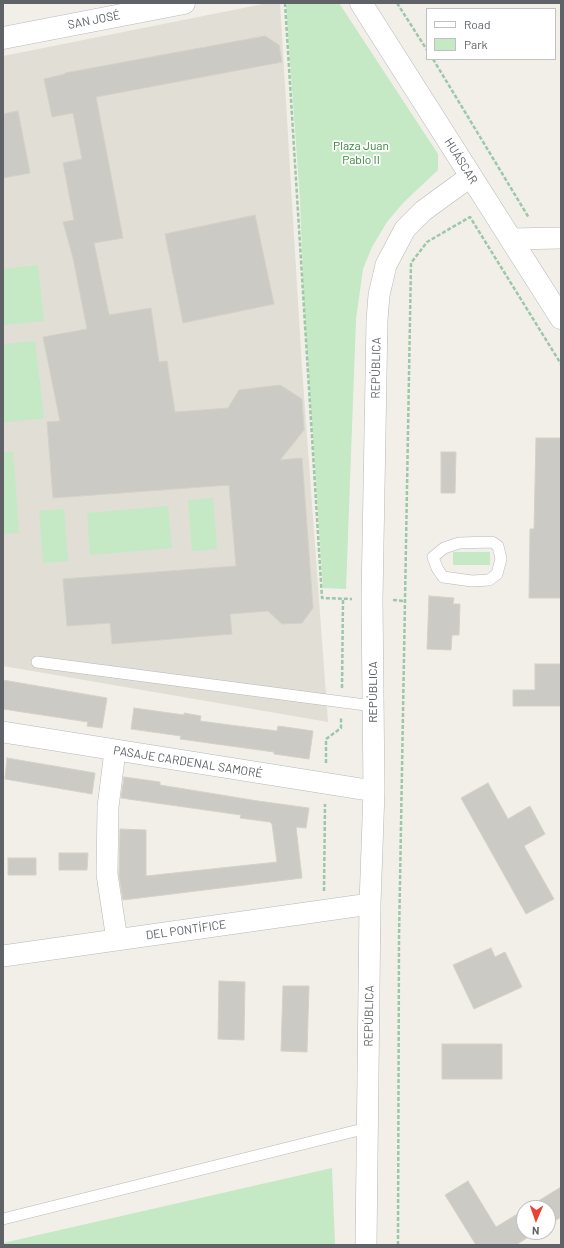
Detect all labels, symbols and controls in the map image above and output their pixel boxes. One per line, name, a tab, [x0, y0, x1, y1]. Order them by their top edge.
street label: SAN JOSÉ	[66, 8, 122, 32]
legend	[426, 8, 556, 60]
text: Road	[464, 17, 491, 31]
text: Park	[464, 37, 488, 51]
street label: HUÁSCAR	[441, 135, 481, 187]
park label: Plaza Juan Pablo II	[333, 139, 389, 167]
street label: REPÚBLICA	[368, 337, 384, 399]
street label: REPÚBLICA	[366, 661, 380, 723]
street label: PASAJE CARDENAL SAMORÉ	[112, 743, 264, 781]
street label: DEL PONTÍFICE	[145, 917, 227, 943]
street label: REPÚBLICA	[361, 985, 377, 1047]
north arrow	[516, 1200, 556, 1240]
text: N	[532, 1225, 539, 1238]

